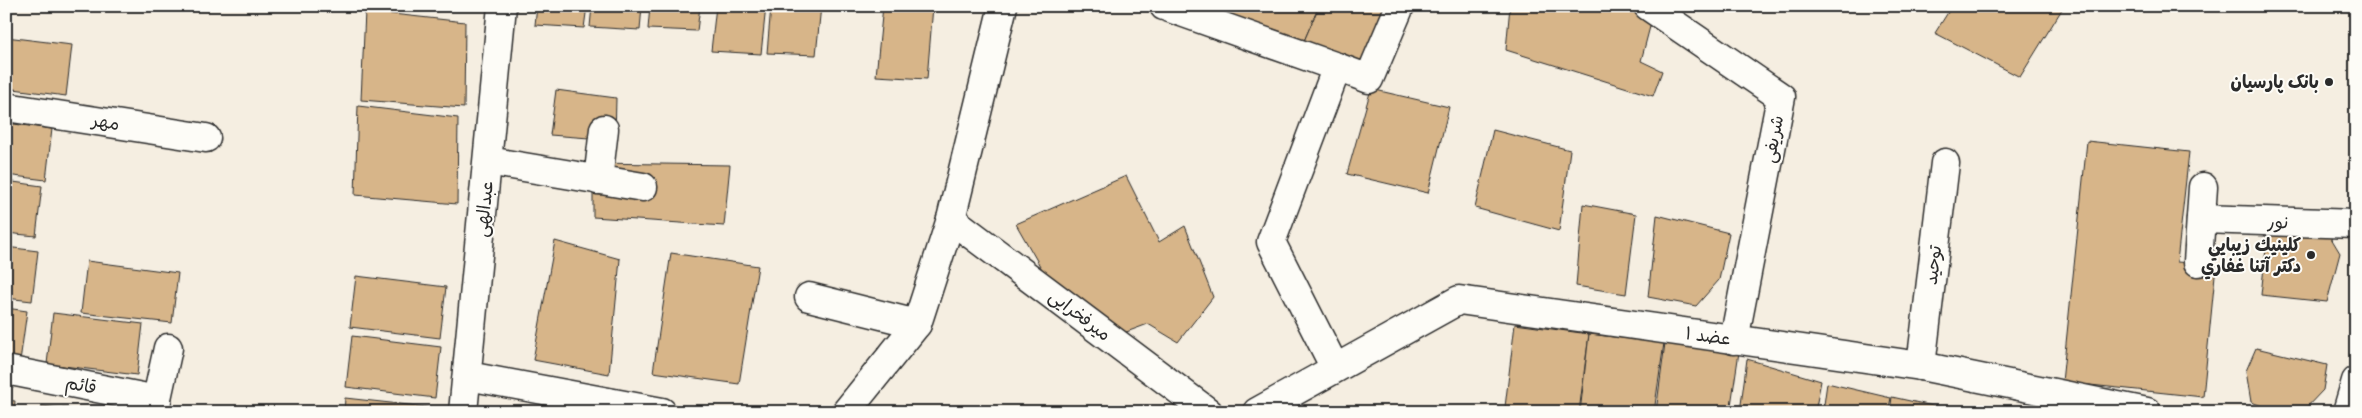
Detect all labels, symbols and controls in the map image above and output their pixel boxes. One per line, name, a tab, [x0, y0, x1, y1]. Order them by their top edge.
place label: بانک پارسیان	[2231, 66, 2319, 98]
marker: بانک پارسیان	[2323, 76, 2335, 88]
street label: مهر	[88, 104, 122, 140]
street label: شریفی	[1753, 112, 1793, 166]
street label: عبدالهی	[465, 179, 503, 239]
street label: نور	[2266, 206, 2289, 238]
place label: كلينيك زيبايي دكتر آتنا غفاري	[2201, 229, 2301, 282]
street label: توحید	[1915, 243, 1951, 287]
marker: كلينيك زيبايي دكتر آتنا غفاري	[2305, 249, 2317, 261]
street label: میرفخرایی	[1042, 281, 1118, 349]
street label: عضد ۱	[1683, 317, 1733, 355]
street label: قائم	[63, 366, 99, 404]

